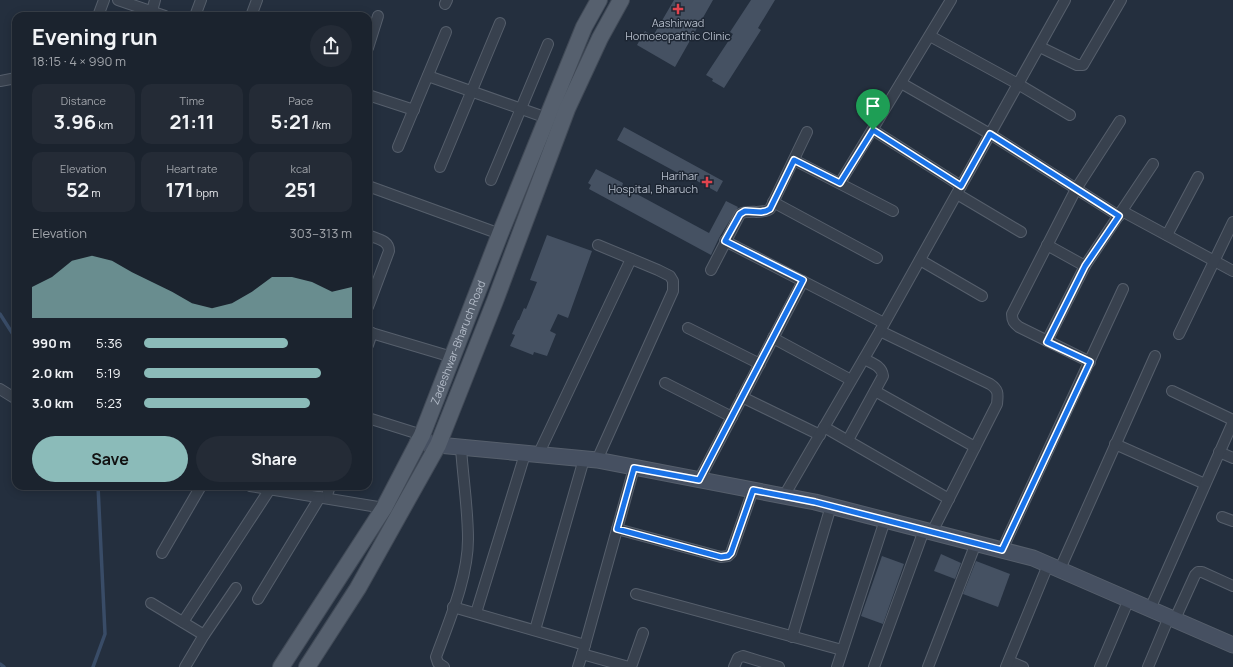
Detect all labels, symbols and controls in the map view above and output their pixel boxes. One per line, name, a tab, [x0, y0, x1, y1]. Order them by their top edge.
marker: Aashirwad Homoeopathic Clinic	[672, 3, 684, 15]
place label: Aashirwad Homoeopathic Clinic	[625, 15, 731, 43]
text: Evening run	[32, 22, 157, 52]
button: share	[310, 25, 352, 67]
text: 18:15 · 4 × 990 m	[32, 52, 126, 70]
pin	[856, 89, 890, 130]
text: Distance	[61, 93, 106, 108]
text: Time	[180, 93, 204, 108]
text: Pace	[288, 93, 313, 108]
icon: arrive	[862, 95, 884, 117]
text: 3.96	[54, 108, 96, 135]
text: 21:11	[169, 108, 215, 135]
text: 5:21	[270, 108, 310, 135]
text: km	[96, 117, 113, 132]
text: /km	[310, 117, 331, 132]
text: Elevation	[60, 161, 107, 176]
text: Heart rate	[166, 161, 218, 176]
text: kcal	[291, 161, 311, 176]
place label: Harihar Hospital, Bharuch	[608, 168, 698, 196]
text: 52	[66, 176, 89, 203]
text: 171	[166, 176, 194, 203]
text: 251	[284, 176, 317, 203]
marker: Harihar Hospital, Bharuch	[701, 176, 713, 188]
text: m	[89, 185, 101, 200]
text: bpm	[194, 185, 218, 200]
text: Elevation	[32, 224, 87, 242]
text: 303–313 m	[290, 224, 352, 242]
street label: Zadeshwar-Bharuch Road	[427, 278, 488, 406]
text: 990 m	[32, 334, 71, 352]
text: 5:36	[96, 334, 123, 352]
text: 2.0 km	[32, 364, 74, 382]
text: 5:19	[96, 364, 121, 382]
text: 3.0 km	[32, 394, 73, 412]
text: 5:23	[96, 394, 122, 412]
button: Save	[32, 436, 188, 482]
button: Share	[196, 436, 352, 482]

